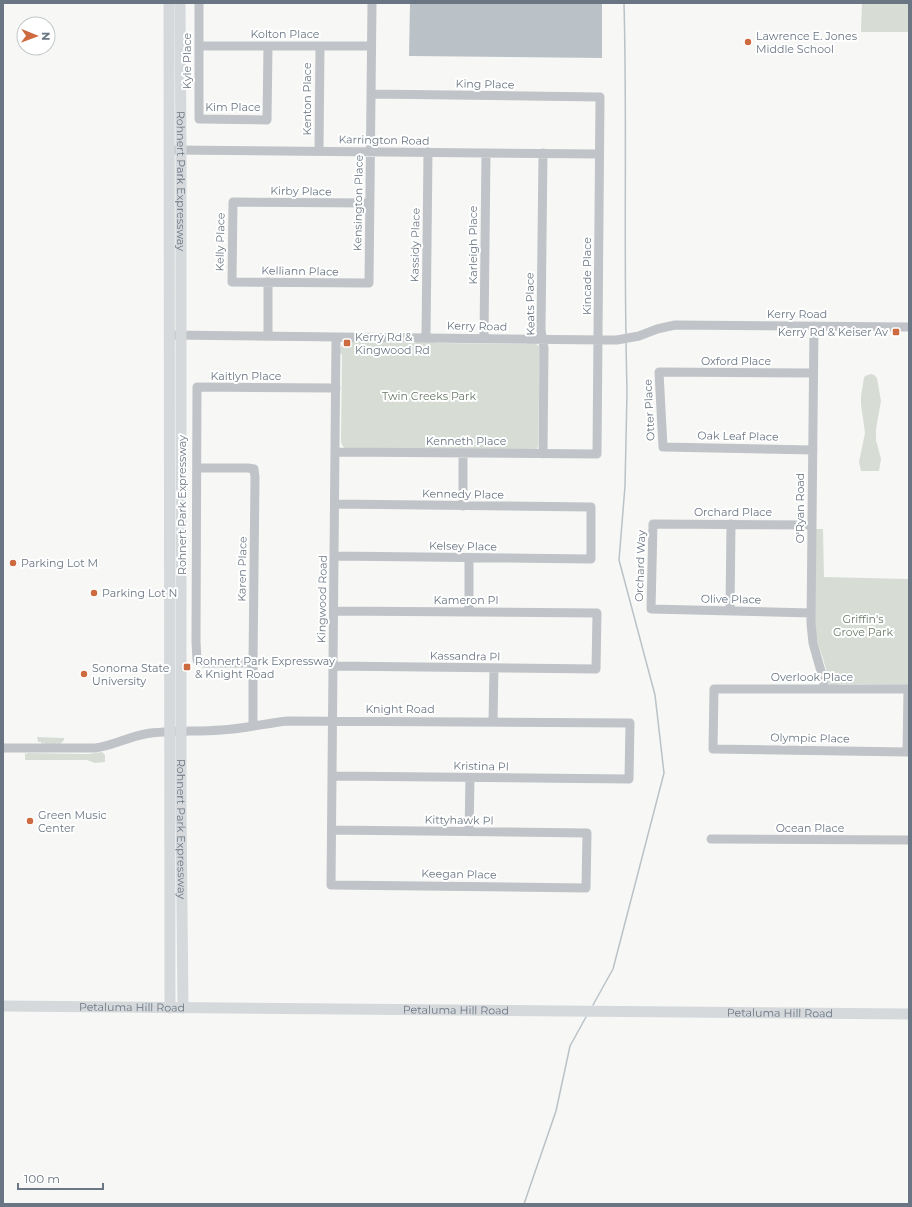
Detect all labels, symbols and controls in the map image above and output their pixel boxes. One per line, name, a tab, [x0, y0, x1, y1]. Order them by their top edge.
north arrow	[16, 16, 56, 56]
street label: Kolton Place	[251, 27, 320, 41]
place label: Lawrence E. Jones Middle School	[756, 29, 858, 56]
text: N	[39, 32, 53, 41]
street label: Kyle Place	[180, 32, 194, 89]
marker: Lawrence E. Jones Middle School	[743, 37, 753, 47]
street label: Kenton Place	[300, 62, 314, 136]
street label: King Place	[456, 76, 515, 92]
street label: Kim Place	[205, 100, 261, 114]
street label: Rohnert Park Expressway	[174, 111, 188, 251]
street label: Karrington Road	[338, 132, 430, 148]
street label: Kensington Place	[350, 154, 366, 251]
street label: Kirby Place	[270, 183, 332, 199]
street label: Karleigh Place	[466, 205, 480, 285]
street label: Kassidy Place	[407, 207, 423, 282]
street label: Kelly Place	[212, 212, 228, 272]
street label: Kincade Place	[580, 237, 594, 315]
street label: Kelliann Place	[261, 263, 339, 279]
street label: Keats Place	[522, 272, 538, 336]
street label: Kerry Road	[767, 307, 827, 321]
street label: Kerry Road	[447, 318, 507, 334]
place label: Kerry Rd & Keiser Av	[778, 325, 888, 339]
marker: Kerry Rd & Keiser Av	[891, 327, 901, 337]
place label: Kerry Rd & Kingwood Rd	[355, 330, 430, 357]
marker: Kerry Rd & Kingwood Rd	[342, 338, 352, 348]
street label: Oxford Place	[701, 354, 771, 368]
street label: Kaitlyn Place	[211, 369, 282, 383]
street label: Otter Place	[640, 378, 658, 441]
park label: Twin Creeks Park	[382, 389, 476, 403]
street label: Oak Leaf Place	[697, 428, 779, 444]
street label: Kenneth Place	[426, 434, 507, 448]
street label: Rohnert Park Expressway	[175, 435, 189, 575]
street label: O'Ryan Road	[793, 473, 807, 543]
street label: Kennedy Place	[422, 486, 504, 502]
street label: Orchard Place	[694, 505, 772, 519]
street label: Orchard Way	[632, 530, 648, 602]
street label: Karen Place	[234, 536, 250, 602]
street label: Kelsey Place	[429, 538, 497, 554]
street label: Kingwood Road	[314, 555, 330, 643]
place label: Parking Lot M	[21, 556, 98, 570]
marker: Parking Lot M	[8, 558, 18, 568]
place label: Parking Lot N	[102, 586, 178, 600]
marker: Parking Lot N	[89, 588, 99, 598]
street label: Olive Place	[701, 591, 762, 607]
street label: Kameron Pl	[434, 593, 498, 607]
park label: Griffin's Grove Park	[833, 612, 893, 639]
street label: Kassandra Pl	[430, 648, 500, 664]
place label: Rohnert Park Expressway & Knight Road	[195, 654, 335, 681]
place label: Sonoma State University	[92, 661, 170, 688]
marker: Rohnert Park Expressway & Knight Road	[182, 662, 192, 672]
marker: Sonoma State University	[79, 669, 89, 679]
street label: Overlook Place	[771, 670, 854, 684]
street label: Knight Road	[365, 702, 435, 716]
street label: Olympic Place	[770, 730, 850, 746]
street label: Rohnert Park Expressway	[174, 759, 189, 899]
street label: Kristina Pl	[453, 759, 509, 773]
place label: Green Music Center	[38, 808, 107, 835]
street label: Kittyhawk Pl	[424, 812, 494, 828]
marker: Green Music Center	[25, 816, 35, 826]
street label: Ocean Place	[776, 821, 845, 835]
street label: Keegan Place	[421, 866, 497, 882]
street label: Petaluma Hill Road	[79, 1000, 185, 1015]
street label: Petaluma Hill Road	[403, 1003, 509, 1017]
street label: Petaluma Hill Road	[727, 1005, 833, 1020]
scale bar	[18, 1165, 103, 1191]
text: 100 m	[24, 1171, 60, 1186]

